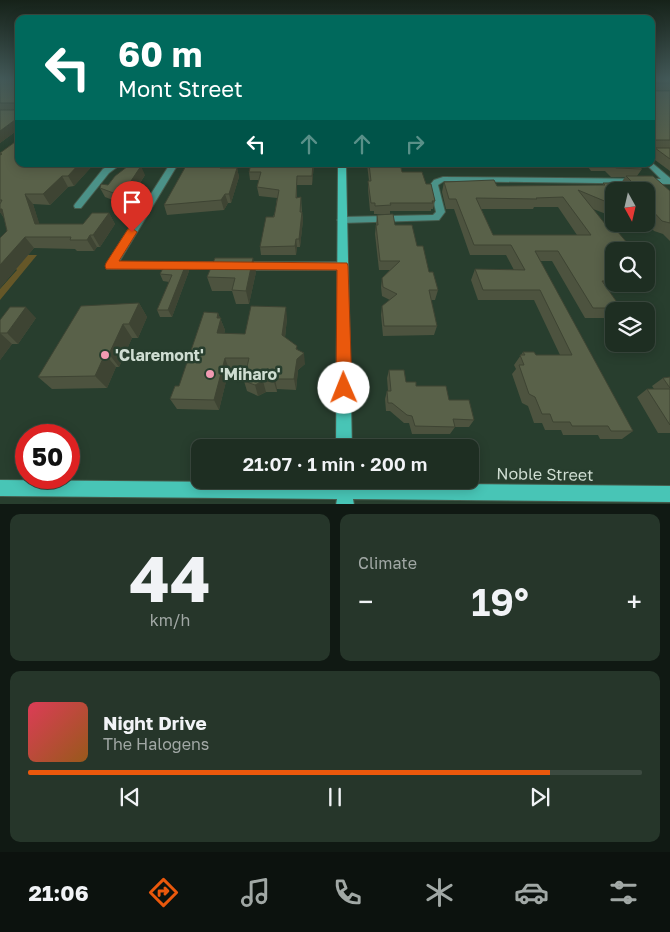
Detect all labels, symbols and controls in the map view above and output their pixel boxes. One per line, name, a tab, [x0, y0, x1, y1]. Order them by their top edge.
text: 60 m	[118, 33, 202, 75]
icon: left	[35, 35, 100, 100]
text: Mont Street	[118, 75, 243, 102]
icon: left	[242, 130, 270, 158]
icon: ahead	[295, 130, 323, 158]
icon: ahead	[348, 130, 376, 158]
icon: right	[401, 130, 429, 158]
pin	[111, 181, 153, 232]
north arrow	[605, 182, 655, 232]
map controls	[605, 182, 655, 352]
icon: arrive	[118, 188, 146, 216]
button: search	[605, 242, 655, 292]
button: layers	[605, 302, 655, 352]
place label: 'Claremont'	[115, 345, 204, 365]
marker: 'Claremont'	[99, 349, 111, 361]
position arrow	[317, 361, 369, 413]
place label: 'Miharo'	[220, 364, 281, 384]
marker: 'Miharo'	[204, 368, 216, 380]
speed limit sign: 50	[15, 424, 80, 489]
text: 21:07 · 1 min · 200 m	[243, 452, 427, 475]
street label: Noble Street	[496, 463, 594, 485]
text: 44	[129, 538, 211, 616]
text: Climate	[358, 553, 417, 573]
text: 19°	[471, 579, 529, 624]
text: −	[358, 585, 373, 618]
text: +	[627, 585, 642, 618]
text: km/h	[150, 610, 190, 630]
text: Night Drive	[103, 711, 207, 734]
text: The Halogens	[103, 734, 209, 754]
icon: previous	[116, 783, 144, 811]
icon: pause	[321, 783, 349, 811]
icon: next	[526, 783, 554, 811]
icon: directions	[146, 875, 181, 910]
icon: music	[238, 875, 273, 910]
icon: phone	[330, 875, 365, 910]
icon: climate	[422, 875, 457, 910]
icon: car	[514, 875, 549, 910]
icon: filters	[606, 875, 641, 910]
text: 21:06	[29, 879, 89, 906]

